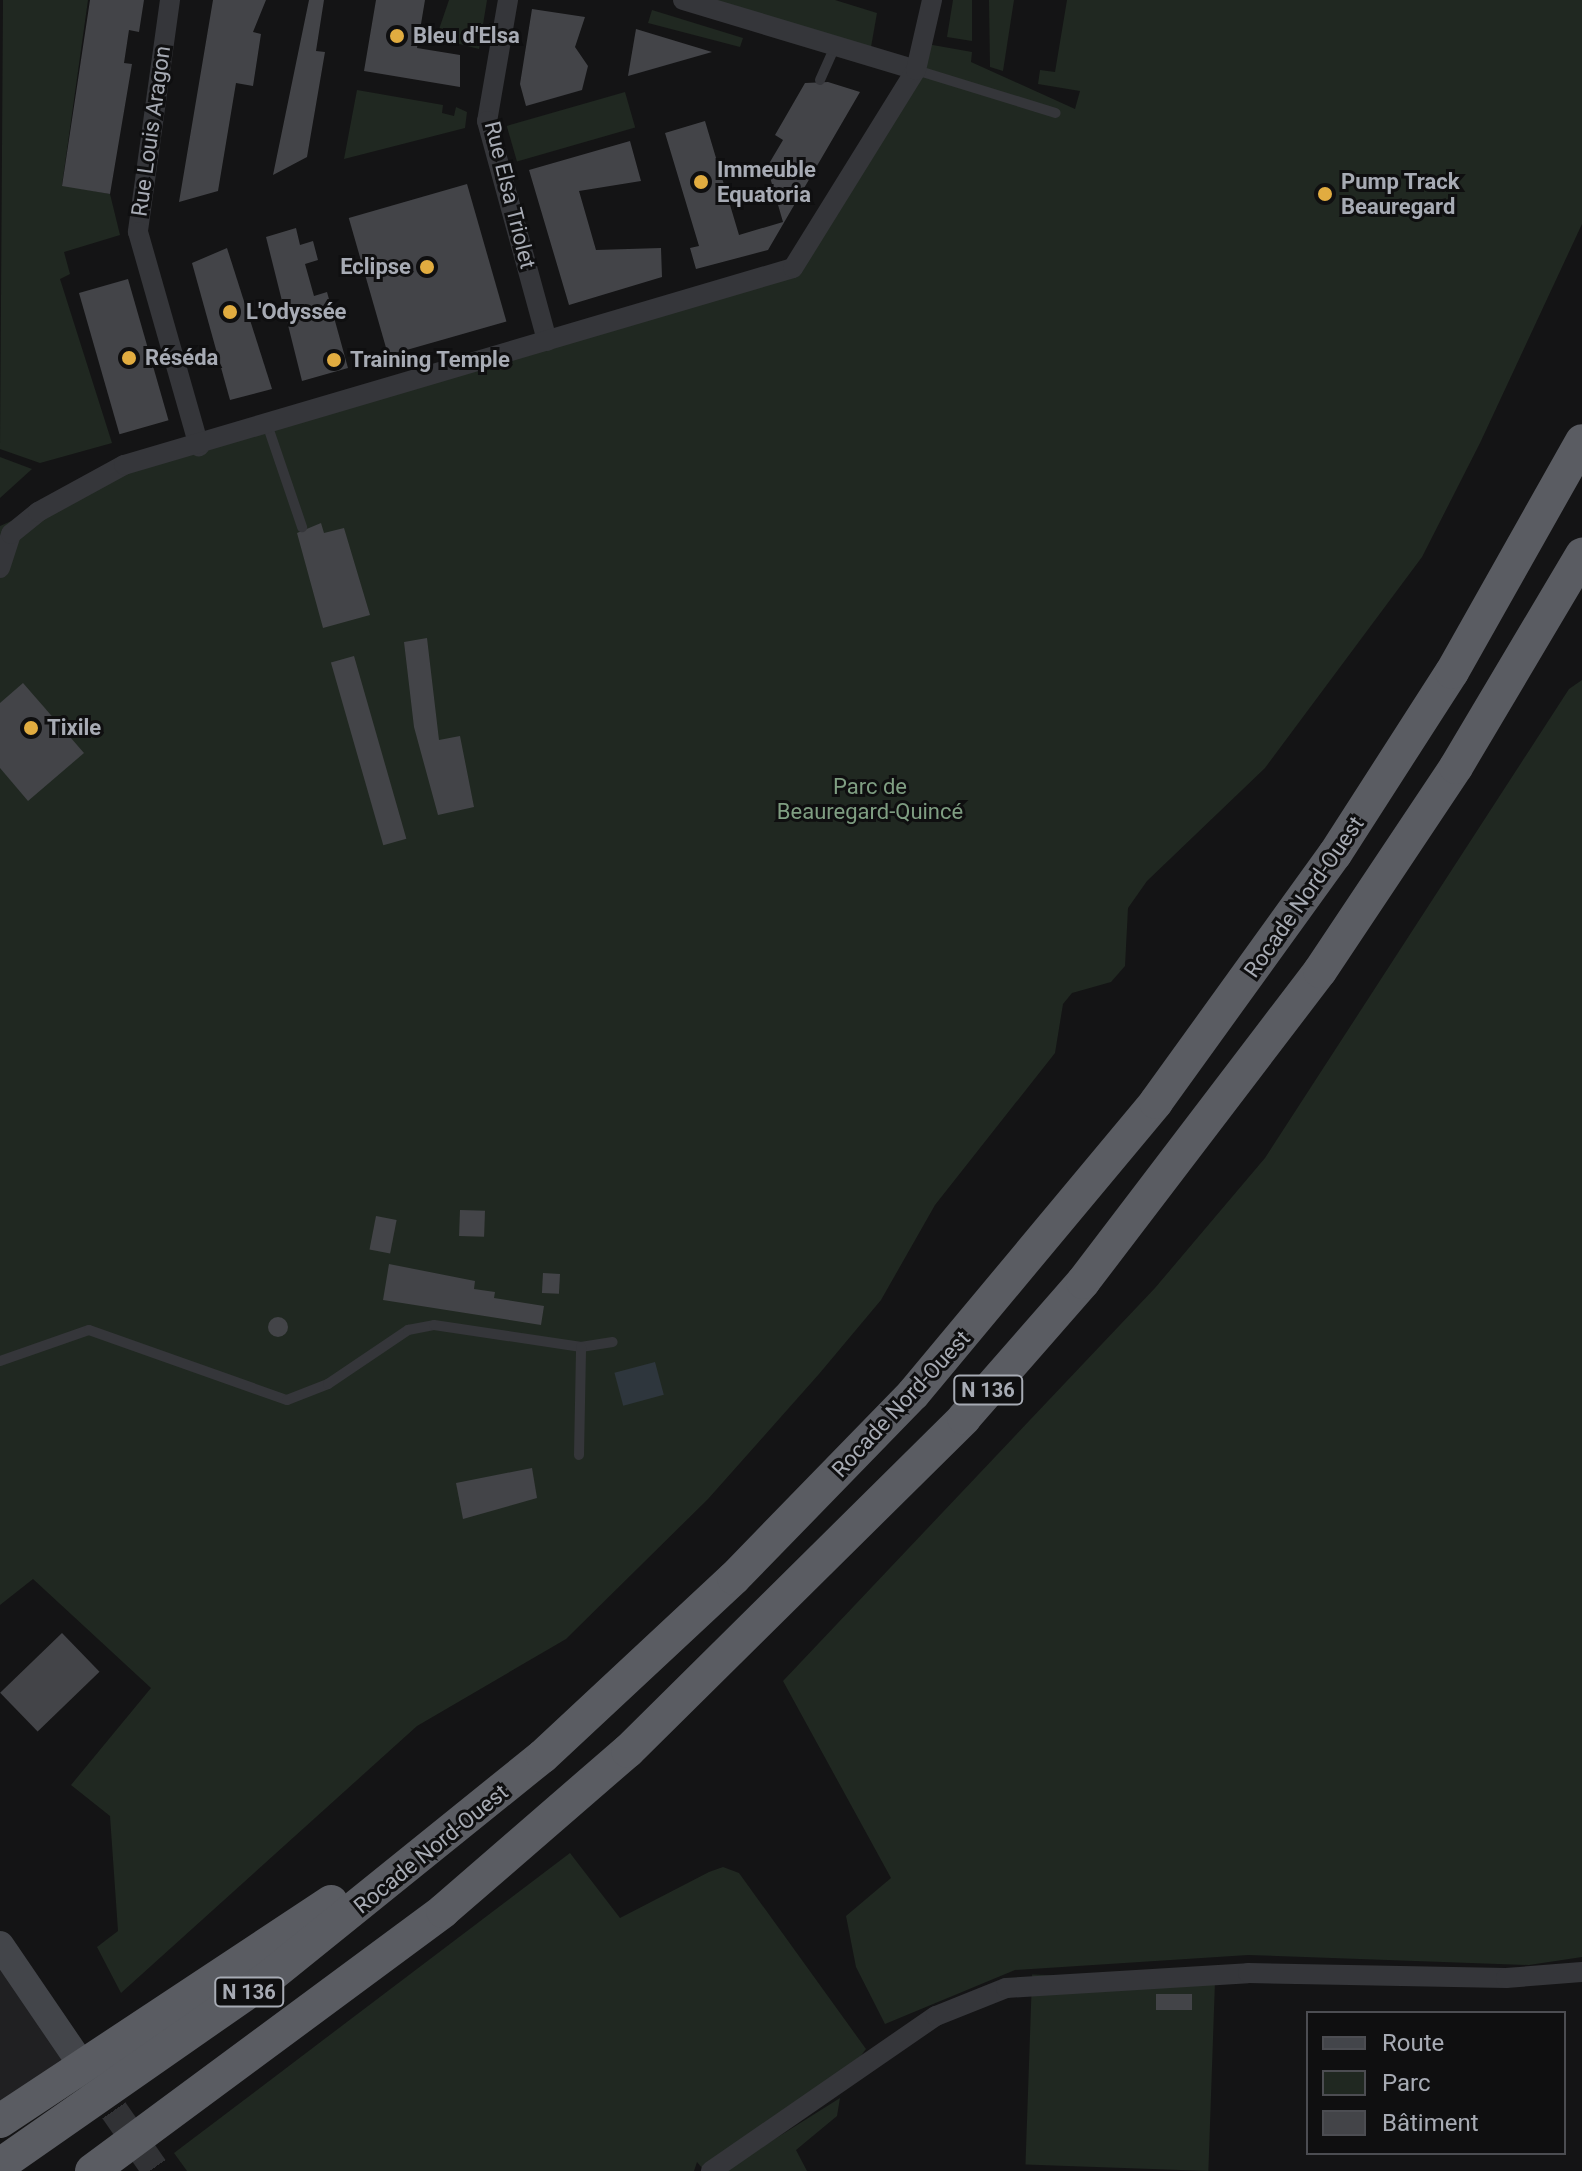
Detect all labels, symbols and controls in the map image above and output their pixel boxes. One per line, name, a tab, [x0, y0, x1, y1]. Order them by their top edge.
place label: Bleu d'Elsa	[413, 23, 520, 49]
marker: Bleu d'Elsa	[388, 27, 406, 45]
street label: Rue Louis Aragon	[126, 44, 176, 218]
street label: Rue Elsa Triolet	[479, 118, 541, 272]
place label: Immeuble Equatoria	[717, 156, 816, 208]
place label: Pump Track Beauregard	[1341, 168, 1460, 220]
marker: Immeuble Equatoria	[692, 173, 710, 191]
marker: Pump Track Beauregard	[1316, 185, 1334, 203]
place label: Eclipse	[340, 254, 411, 280]
marker: Eclipse	[418, 258, 436, 276]
place label: L'Odyssée	[246, 299, 346, 325]
marker: L'Odyssée	[221, 303, 239, 321]
place label: Réséda	[145, 345, 218, 371]
place label: Training Temple	[350, 347, 510, 373]
marker: Réséda	[120, 349, 138, 367]
marker: Training Temple	[325, 351, 343, 369]
place label: Tixile	[47, 715, 101, 741]
marker: Tixile	[22, 719, 40, 737]
park label: Parc de Beauregard-Quincé	[777, 773, 963, 824]
street label: Rocade Nord-Ouest	[1239, 811, 1369, 983]
street label: Rocade Nord-Ouest	[826, 1325, 976, 1483]
road number: N 136	[952, 1374, 1024, 1406]
street label: Rocade Nord-Ouest	[349, 1779, 513, 1919]
road number: N 136	[213, 1976, 285, 2008]
legend	[1306, 2011, 1566, 2155]
text: Route	[1382, 2029, 1444, 2057]
text: Parc	[1382, 2069, 1431, 2097]
text: Bâtiment	[1382, 2109, 1479, 2137]

